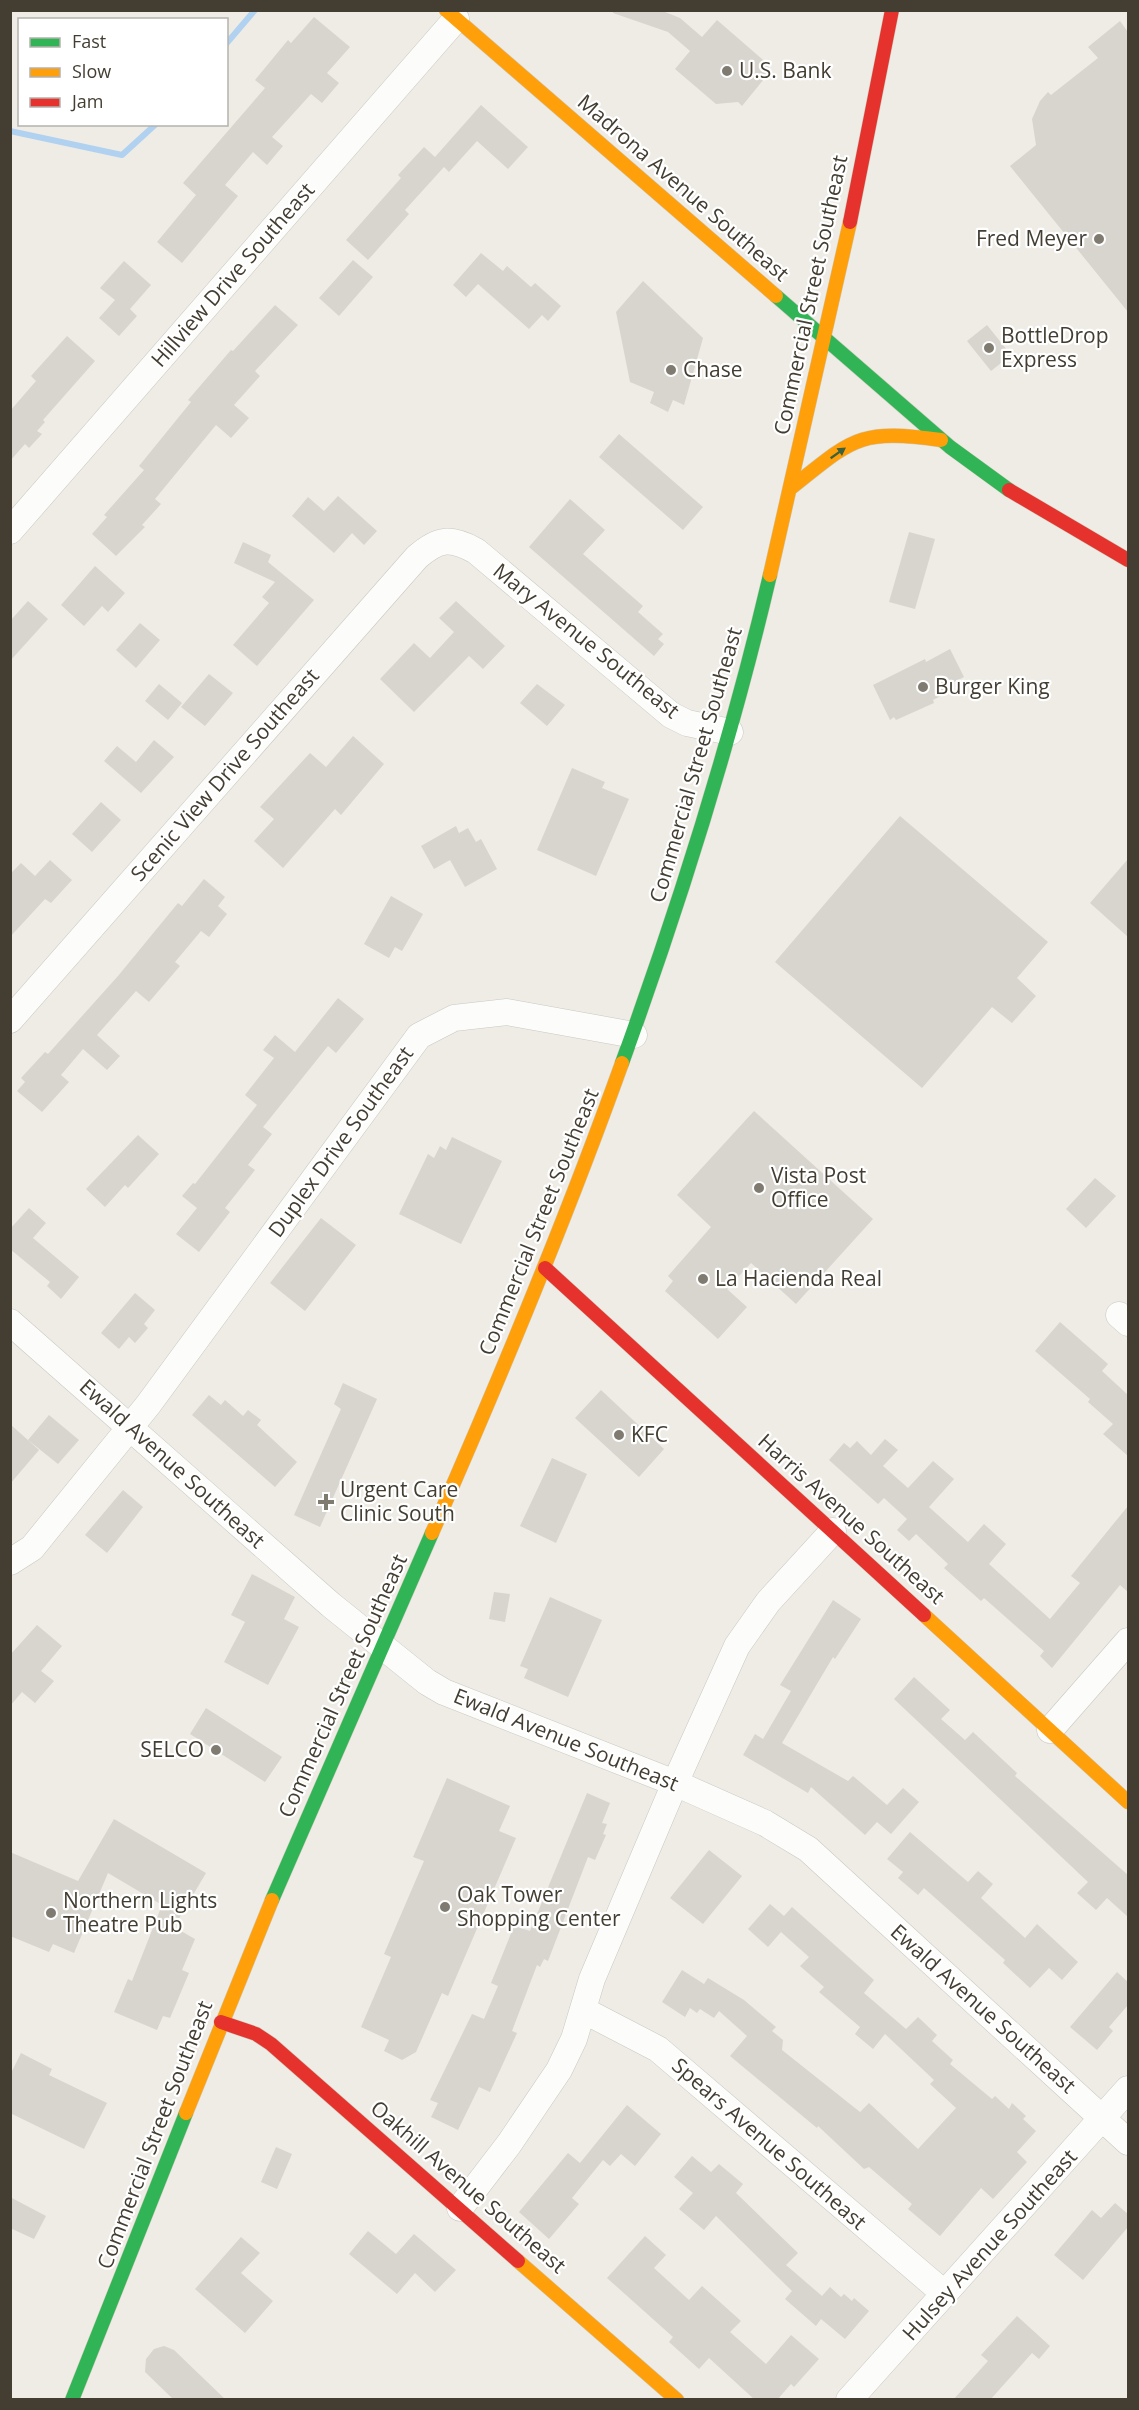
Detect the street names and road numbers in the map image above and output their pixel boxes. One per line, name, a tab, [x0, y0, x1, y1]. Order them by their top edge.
street label: Madrona Avenue Southeast	[572, 88, 795, 287]
street label: Commercial Street Southeast	[767, 152, 853, 437]
street label: Hillview Drive Southeast	[144, 176, 320, 373]
street label: Mary Avenue Southeast	[488, 556, 686, 724]
street label: Commercial Street Southeast	[642, 624, 748, 906]
street label: Scenic View Drive Southeast	[124, 662, 325, 887]
street label: Duplex Drive Southeast	[261, 1040, 419, 1243]
street label: Commercial Street Southeast	[472, 1084, 605, 1359]
street label: Ewald Avenue Southeast	[74, 1373, 271, 1554]
street label: Harris Avenue Southeast	[752, 1427, 951, 1610]
street label: Commercial Street Southeast	[271, 1550, 413, 1822]
street label: Ewald Avenue Southeast	[450, 1681, 683, 1797]
street label: Ewald Avenue Southeast	[885, 1918, 1082, 2099]
street label: Commercial Street Southeast	[90, 1996, 218, 2273]
street label: Spears Avenue Southeast	[667, 2051, 873, 2235]
street label: Oakhill Avenue Southeast	[365, 2094, 572, 2279]
street label: Hulsey Avenue Southeast	[896, 2143, 1083, 2346]

